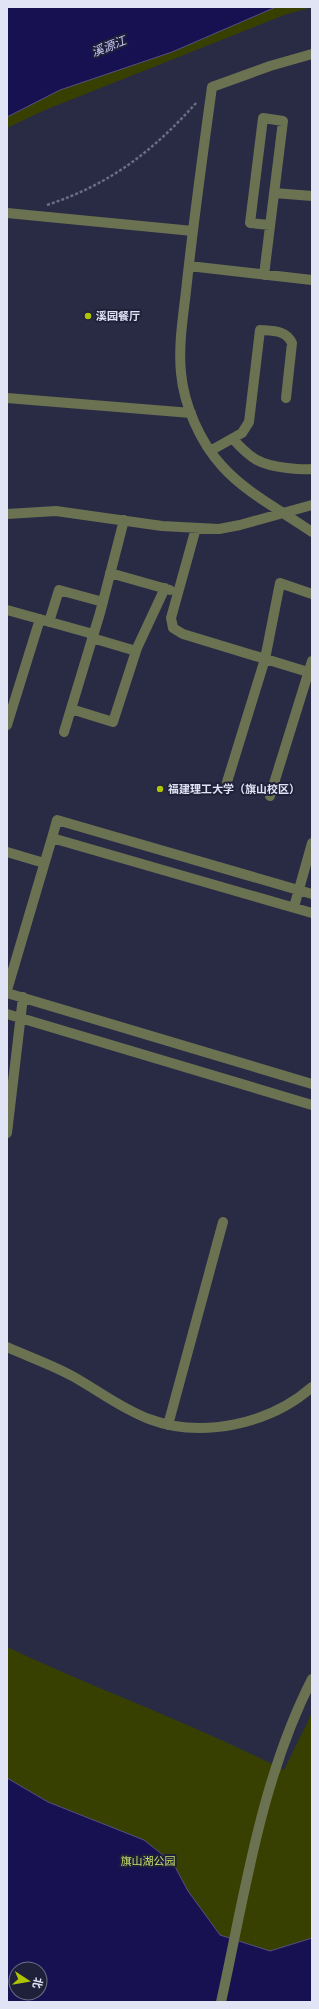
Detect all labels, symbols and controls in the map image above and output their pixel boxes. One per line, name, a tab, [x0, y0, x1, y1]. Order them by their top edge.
water label: 溪源江	[89, 32, 131, 61]
place label: 溪园餐厅	[96, 309, 140, 324]
marker: 溪园餐厅	[83, 311, 93, 321]
place label: 福建理工大学（旗山校区）	[168, 782, 300, 797]
marker: 福建理工大学（旗山校区）	[155, 784, 165, 794]
park label: 旗山湖公园	[121, 1854, 176, 1869]
north arrow	[8, 1961, 48, 2001]
text: 北	[29, 1976, 46, 1990]

